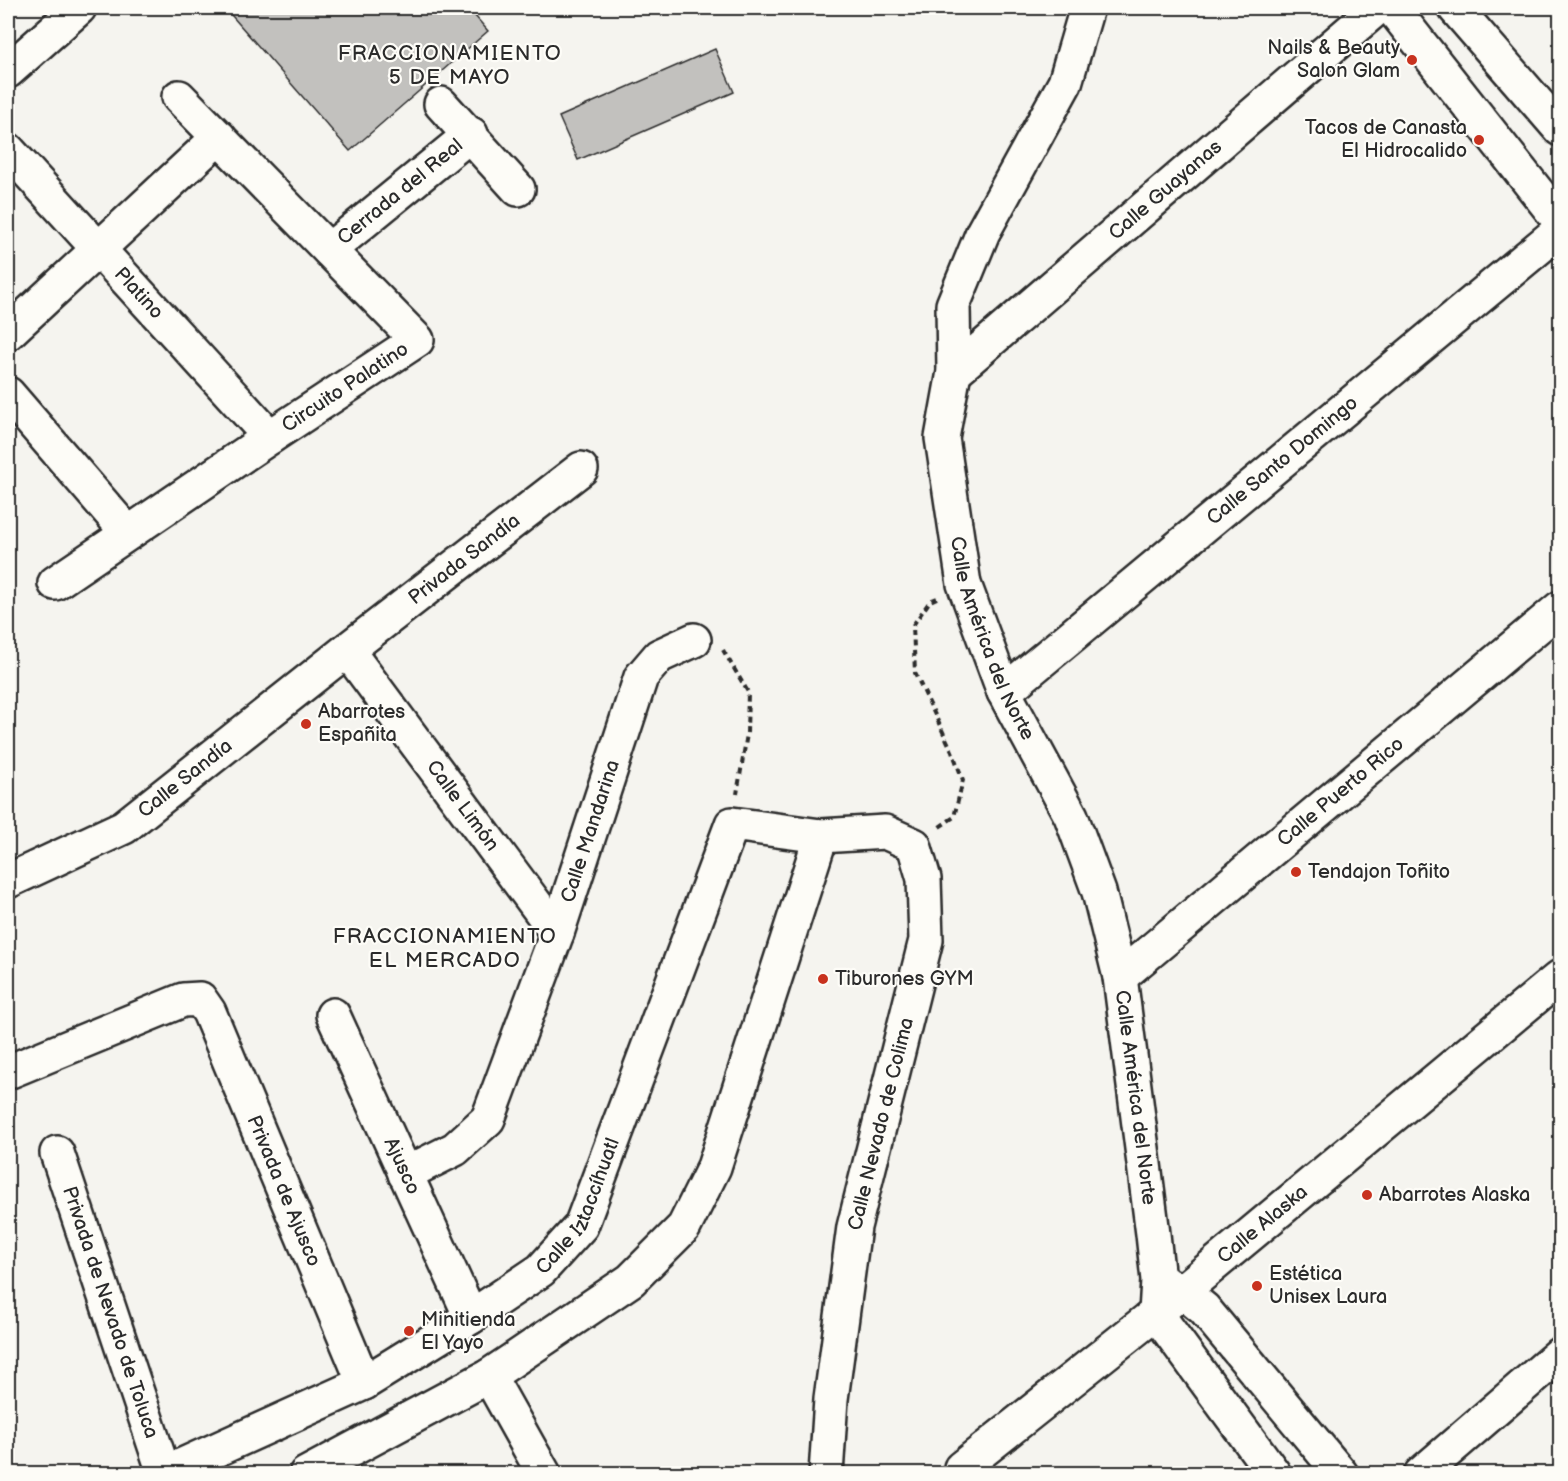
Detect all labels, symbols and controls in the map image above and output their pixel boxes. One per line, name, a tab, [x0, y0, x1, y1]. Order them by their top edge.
place label: Nails & Beauty Salon Glam	[1267, 36, 1400, 83]
district label: FRACCIONAMIENTO 5 DE MAYO	[338, 41, 562, 90]
marker: Nails & Beauty Salon Glam	[1405, 53, 1419, 67]
place label: Tacos de Canasta El Hidrocalido	[1305, 116, 1467, 163]
marker: Tacos de Canasta El Hidrocalido	[1472, 133, 1486, 147]
street label: Cerrada del Real	[333, 134, 468, 250]
street label: Calle Guayanas	[1104, 135, 1227, 245]
street label: Platino	[109, 262, 168, 324]
street label: Circuito Palatino	[277, 337, 413, 438]
street label: Calle Santo Domingo	[1202, 391, 1363, 530]
street label: Privada Sandía	[404, 509, 525, 610]
street label: Calle América del Norte	[945, 535, 1040, 745]
place label: Abarrotes Españita	[318, 700, 405, 747]
marker: Abarrotes Españita	[299, 717, 313, 731]
street label: Calle Puerto Rico	[1272, 732, 1409, 852]
street label: Calle Sandía	[133, 734, 237, 823]
street label: Calle Limón	[421, 756, 504, 856]
street label: Calle Mandarina	[556, 757, 625, 906]
place label: Tendajon Toñito	[1308, 860, 1450, 884]
marker: Tendajon Toñito	[1289, 865, 1303, 879]
district label: FRACCIONAMIENTO EL MERCADO	[333, 924, 557, 973]
place label: Tiburones GYM	[835, 967, 974, 991]
marker: Tiburones GYM	[816, 972, 830, 986]
street label: Calle América del Norte	[1110, 989, 1161, 1206]
street label: Calle Nevado de Colima	[843, 1015, 919, 1233]
street label: Privada de Ajusco	[242, 1112, 326, 1270]
street label: Ajusco	[379, 1134, 425, 1198]
street label: Calle Iztaccíhuatl	[531, 1135, 625, 1279]
street label: Calle Alaska	[1212, 1180, 1313, 1269]
street label: Privada de Nevado de Toluca	[57, 1183, 164, 1441]
place label: Abarrotes Alaska	[1379, 1183, 1530, 1207]
marker: Abarrotes Alaska	[1360, 1188, 1374, 1202]
place label: Estética Unisex Laura	[1269, 1262, 1387, 1309]
marker: Estética Unisex Laura	[1250, 1279, 1264, 1293]
place label: Minitienda El Yayo	[421, 1308, 516, 1355]
marker: Minitienda El Yayo	[402, 1324, 416, 1338]

